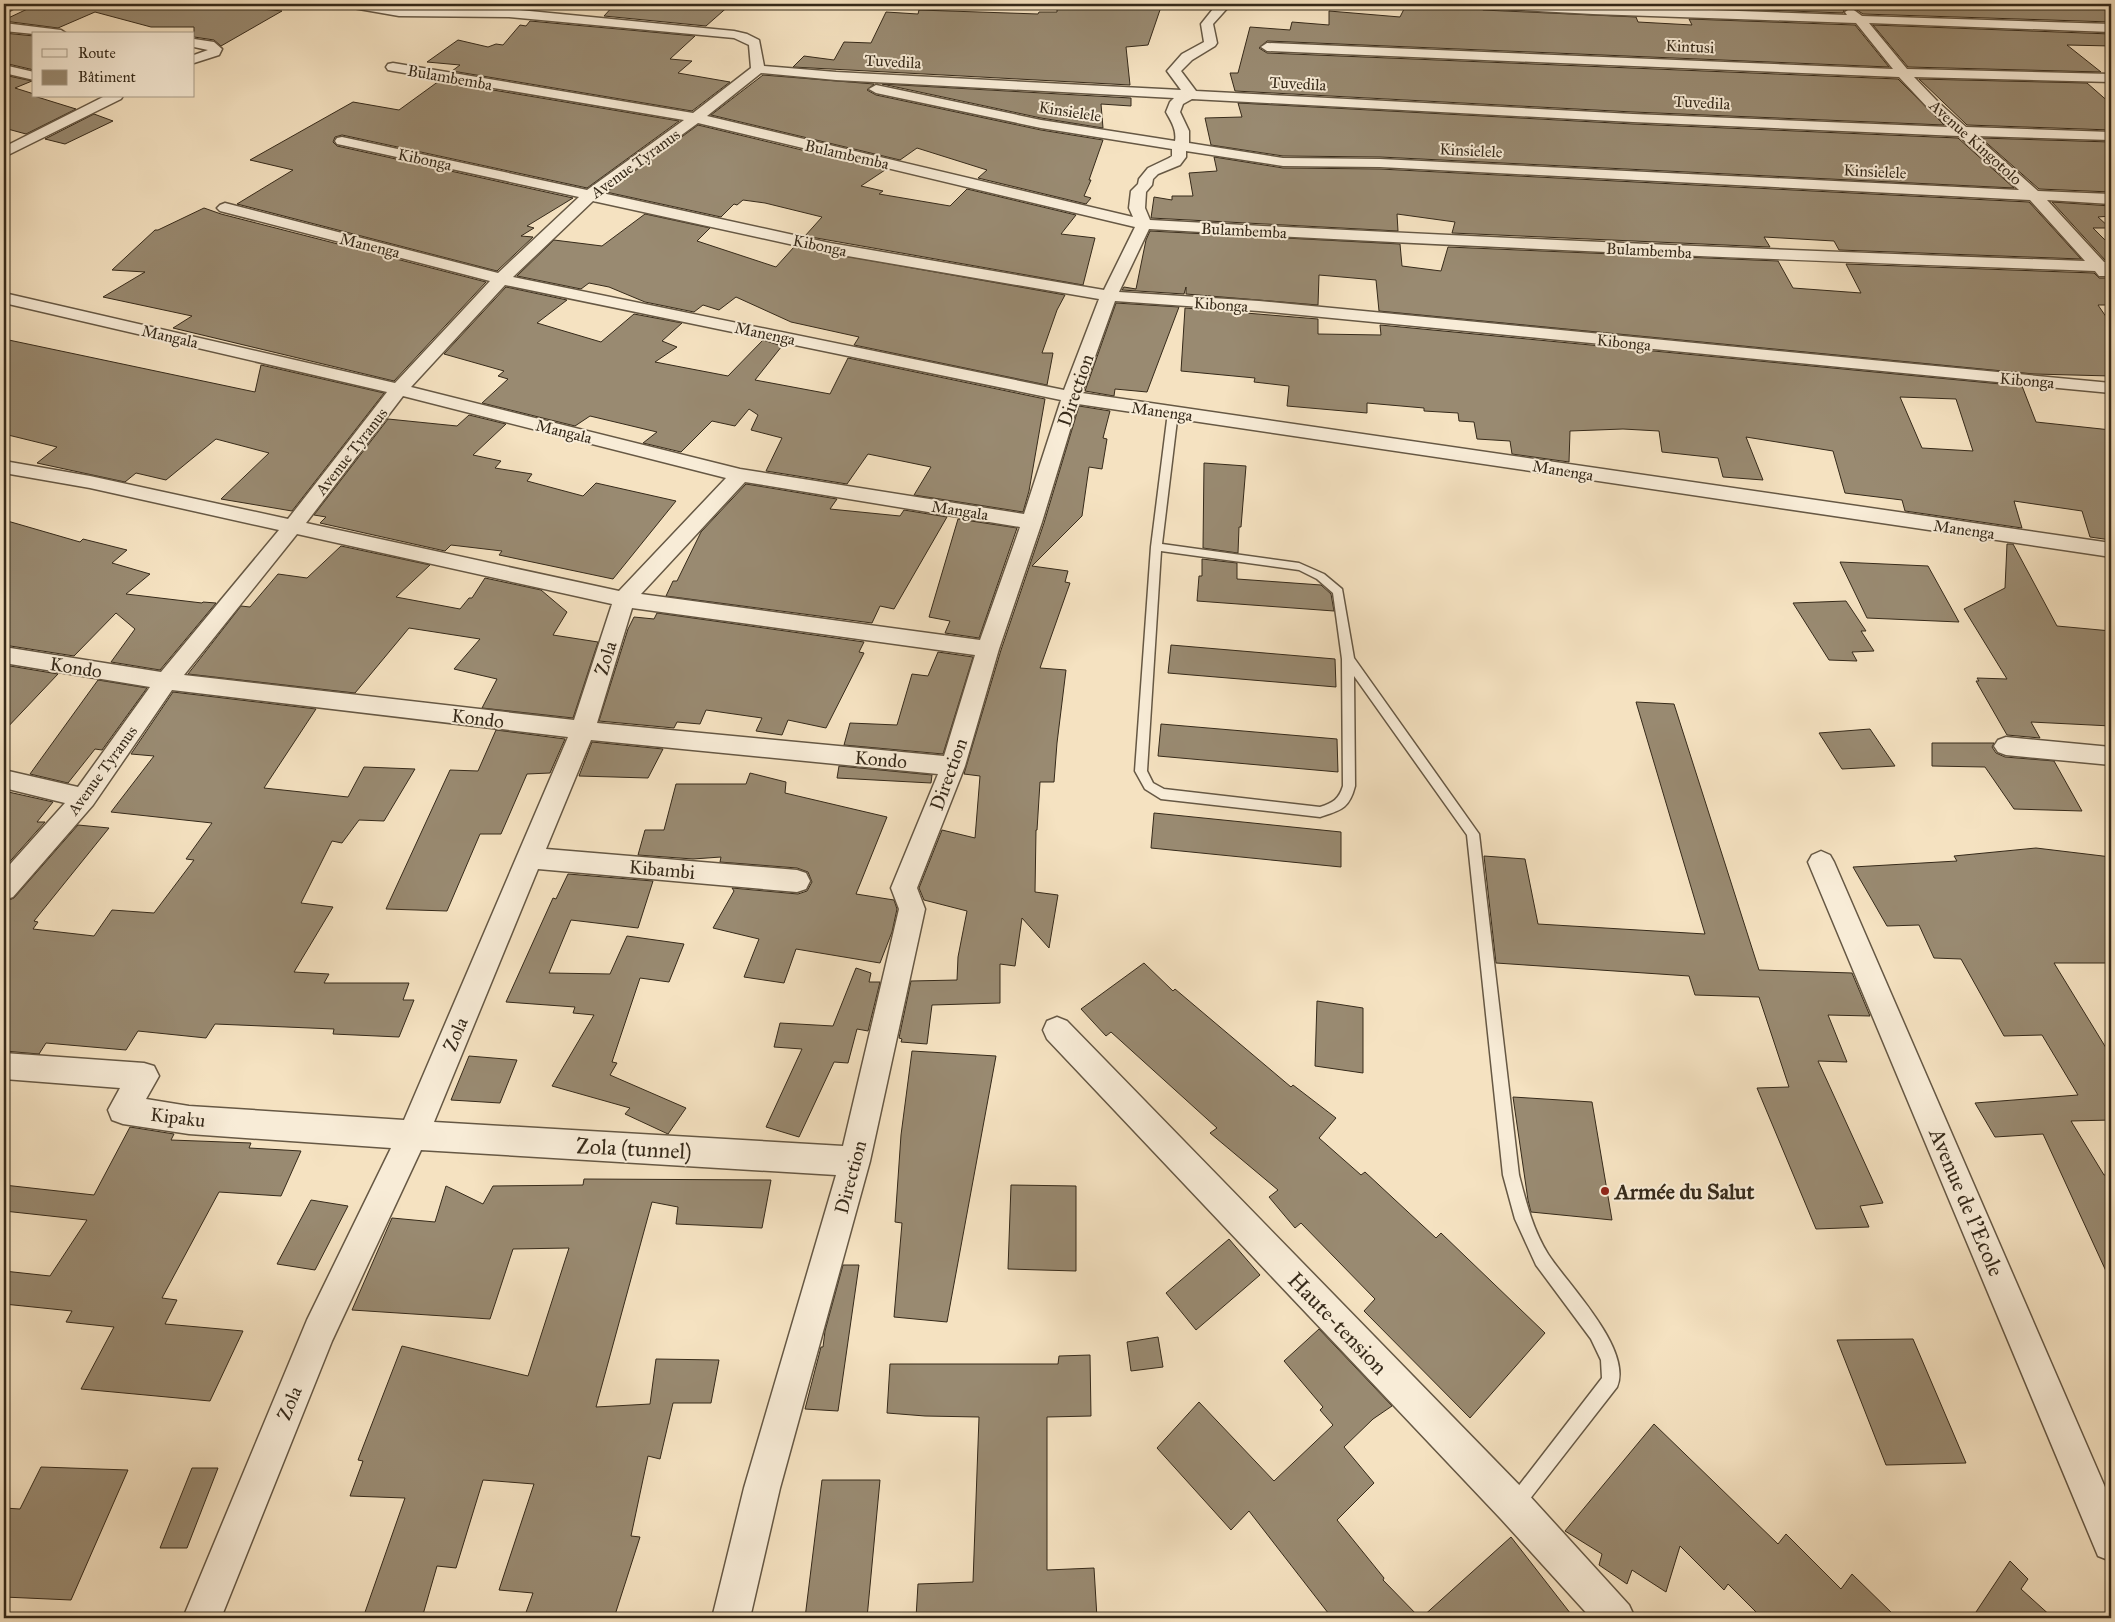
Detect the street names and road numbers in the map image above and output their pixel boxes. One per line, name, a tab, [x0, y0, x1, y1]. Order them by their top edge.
street label: Kintusi	[1665, 36, 1715, 57]
street label: Tuvedila	[864, 51, 922, 72]
street label: Bulambemba	[406, 61, 494, 94]
street label: Tuvedila	[1269, 73, 1327, 94]
street label: Tuvedila	[1673, 92, 1731, 113]
street label: Avenue Kingotolo	[1924, 95, 2026, 190]
street label: Kinsielele	[1037, 97, 1103, 126]
street label: Avenue Tyranus	[586, 125, 684, 203]
street label: Bulambemba	[803, 136, 891, 173]
street label: Kinsielele	[1439, 139, 1503, 162]
street label: Kibonga	[396, 145, 454, 175]
street label: Kinsielele	[1843, 160, 1907, 183]
street label: Bulambemba	[1201, 219, 1288, 242]
street label: Manenga	[338, 229, 402, 263]
street label: Kibonga	[791, 231, 849, 261]
street label: Bulambemba	[1606, 239, 1693, 262]
street label: Kibonga	[1193, 293, 1249, 317]
street label: Manenga	[733, 318, 797, 350]
street label: Mangala	[140, 321, 200, 353]
street label: Kibonga	[1596, 330, 1652, 356]
street label: Direction	[1052, 351, 1099, 429]
street label: Kibonga	[1999, 369, 2055, 393]
street label: Manenga	[1130, 398, 1194, 426]
street label: Avenue Tyranus	[311, 404, 392, 500]
street label: Mangala	[534, 415, 594, 449]
street label: Manenga	[1531, 456, 1595, 486]
street label: Mangala	[930, 497, 990, 525]
street label: Manenga	[1932, 516, 1996, 544]
street label: Zola	[589, 637, 622, 678]
street label: Kondo	[48, 652, 104, 683]
street label: Kondo	[450, 704, 506, 733]
street label: Avenue Tyranus	[63, 722, 141, 819]
street label: Direction	[925, 735, 972, 813]
street label: Kondo	[854, 746, 908, 773]
street label: Kibambi	[628, 855, 696, 884]
street label: Zola	[438, 1013, 473, 1055]
street label: Kipaku	[149, 1103, 207, 1132]
street label: Avenue de l'Ecole	[1923, 1123, 2010, 1280]
street label: Zola (tunnel)	[576, 1132, 692, 1165]
street label: Direction	[830, 1138, 871, 1216]
street label: Haute-tension	[1282, 1266, 1393, 1380]
street label: Zola	[272, 1382, 307, 1424]

